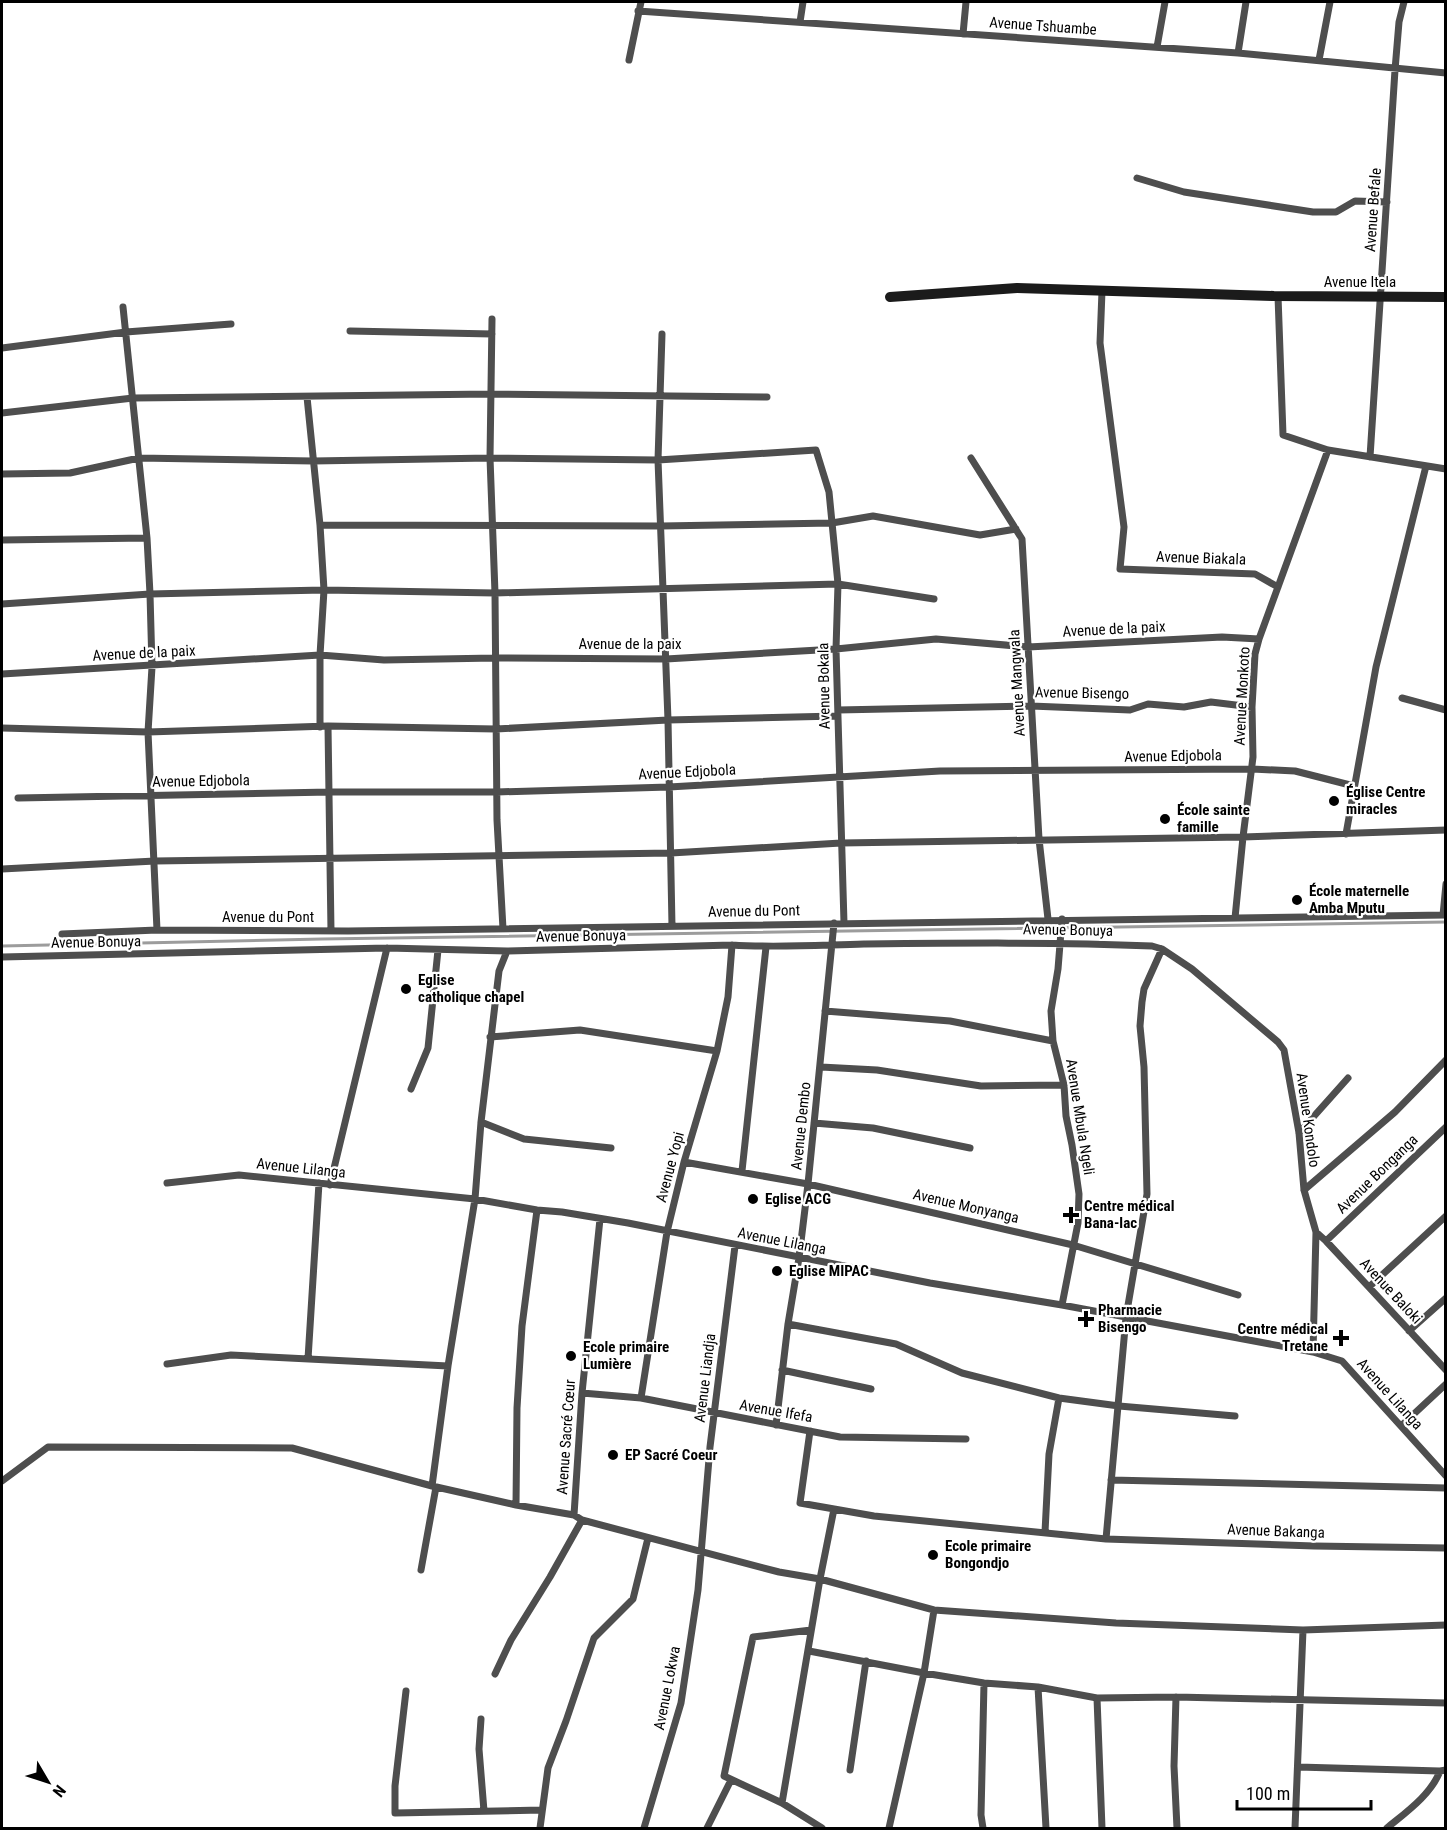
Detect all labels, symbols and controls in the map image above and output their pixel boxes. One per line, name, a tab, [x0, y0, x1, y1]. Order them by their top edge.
street label: Avenue Tshuambe	[989, 13, 1097, 39]
street label: Avenue Befale	[1361, 167, 1385, 253]
street label: Avenue Itela	[1324, 273, 1396, 291]
street label: Avenue Biakala	[1156, 547, 1246, 569]
street label: Avenue de la paix	[1062, 617, 1166, 641]
street label: Avenue Mangwala	[1005, 629, 1029, 737]
street label: Avenue de la paix	[578, 635, 682, 653]
street label: Avenue de la paix	[92, 641, 196, 665]
street label: Avenue Bokala	[814, 642, 834, 730]
street label: Avenue Monkoto	[1230, 646, 1254, 746]
street label: Avenue Bisengo	[1035, 683, 1129, 703]
street label: Avenue Edjobola	[1124, 746, 1222, 766]
street label: Avenue Edjobola	[638, 760, 736, 784]
street label: Avenue Edjobola	[152, 771, 250, 791]
place label: Église Centre miracles	[1346, 783, 1426, 818]
marker: Église Centre miracles	[1327, 794, 1341, 808]
place label: École sainte famille	[1177, 801, 1250, 836]
marker: École sainte famille	[1158, 812, 1172, 826]
place label: École maternelle Amba Mputu	[1309, 882, 1409, 917]
marker: École maternelle Amba Mputu	[1290, 893, 1304, 907]
street label: Avenue du Pont	[708, 901, 800, 921]
street label: Avenue du Pont	[222, 908, 314, 926]
street label: Avenue Bonuya	[1023, 920, 1113, 940]
street label: Avenue Bonuya	[536, 926, 626, 946]
street label: Avenue Bonuya	[51, 932, 141, 952]
place label: Eglise catholique chapel	[418, 971, 524, 1006]
marker: Eglise catholique chapel	[399, 982, 413, 996]
street label: Avenue Mbula Ngeli	[1062, 1058, 1098, 1176]
street label: Avenue Kondolo	[1292, 1072, 1324, 1168]
street label: Avenue Dembo	[787, 1081, 815, 1171]
street label: Avenue Yopi	[652, 1130, 688, 1204]
street label: Avenue Bonganga	[1333, 1131, 1421, 1217]
street label: Avenue Lilanga	[255, 1154, 347, 1182]
street label: Avenue Monyanga	[911, 1185, 1021, 1227]
place label: Eglise ACG	[765, 1190, 831, 1208]
marker: Eglise ACG	[746, 1192, 760, 1206]
place label: Centre médical Bana-lac	[1084, 1197, 1174, 1232]
marker: Centre médical Bana-lac	[1062, 1206, 1080, 1224]
street label: Avenue Lilanga	[736, 1224, 828, 1258]
street label: Avenue Baloki	[1356, 1254, 1426, 1328]
place label: Eglise MIPAC	[789, 1262, 869, 1280]
marker: Eglise MIPAC	[770, 1264, 784, 1278]
place label: Pharmacie Bisengo	[1098, 1301, 1162, 1336]
marker: Pharmacie Bisengo	[1079, 1312, 1093, 1326]
place label: Centre médical Tretane	[1238, 1320, 1328, 1355]
marker: Centre médical Tretane	[1332, 1329, 1350, 1347]
street label: Avenue Liandja	[691, 1332, 719, 1424]
place label: Ecole primaire Lumière	[583, 1338, 669, 1373]
marker: Ecole primaire Lumière	[564, 1349, 578, 1363]
street label: Avenue Lilanga	[1353, 1355, 1427, 1433]
street label: Avenue Sacré Cœur	[553, 1378, 579, 1495]
street label: Avenue Ifefa	[738, 1396, 814, 1426]
place label: EP Sacré Coeur	[625, 1446, 717, 1464]
marker: EP Sacré Coeur	[606, 1448, 620, 1462]
street label: Avenue Bakanga	[1227, 1520, 1325, 1542]
place label: Ecole primaire Bongondjo	[945, 1537, 1031, 1572]
marker: Ecole primaire Bongondjo	[926, 1548, 940, 1562]
street label: Avenue Lokwa	[650, 1645, 684, 1731]
north arrow	[18, 1752, 78, 1812]
scale bar	[1237, 1773, 1370, 1811]
text: N	[49, 1781, 70, 1801]
text: 100 m	[1246, 1783, 1290, 1804]

